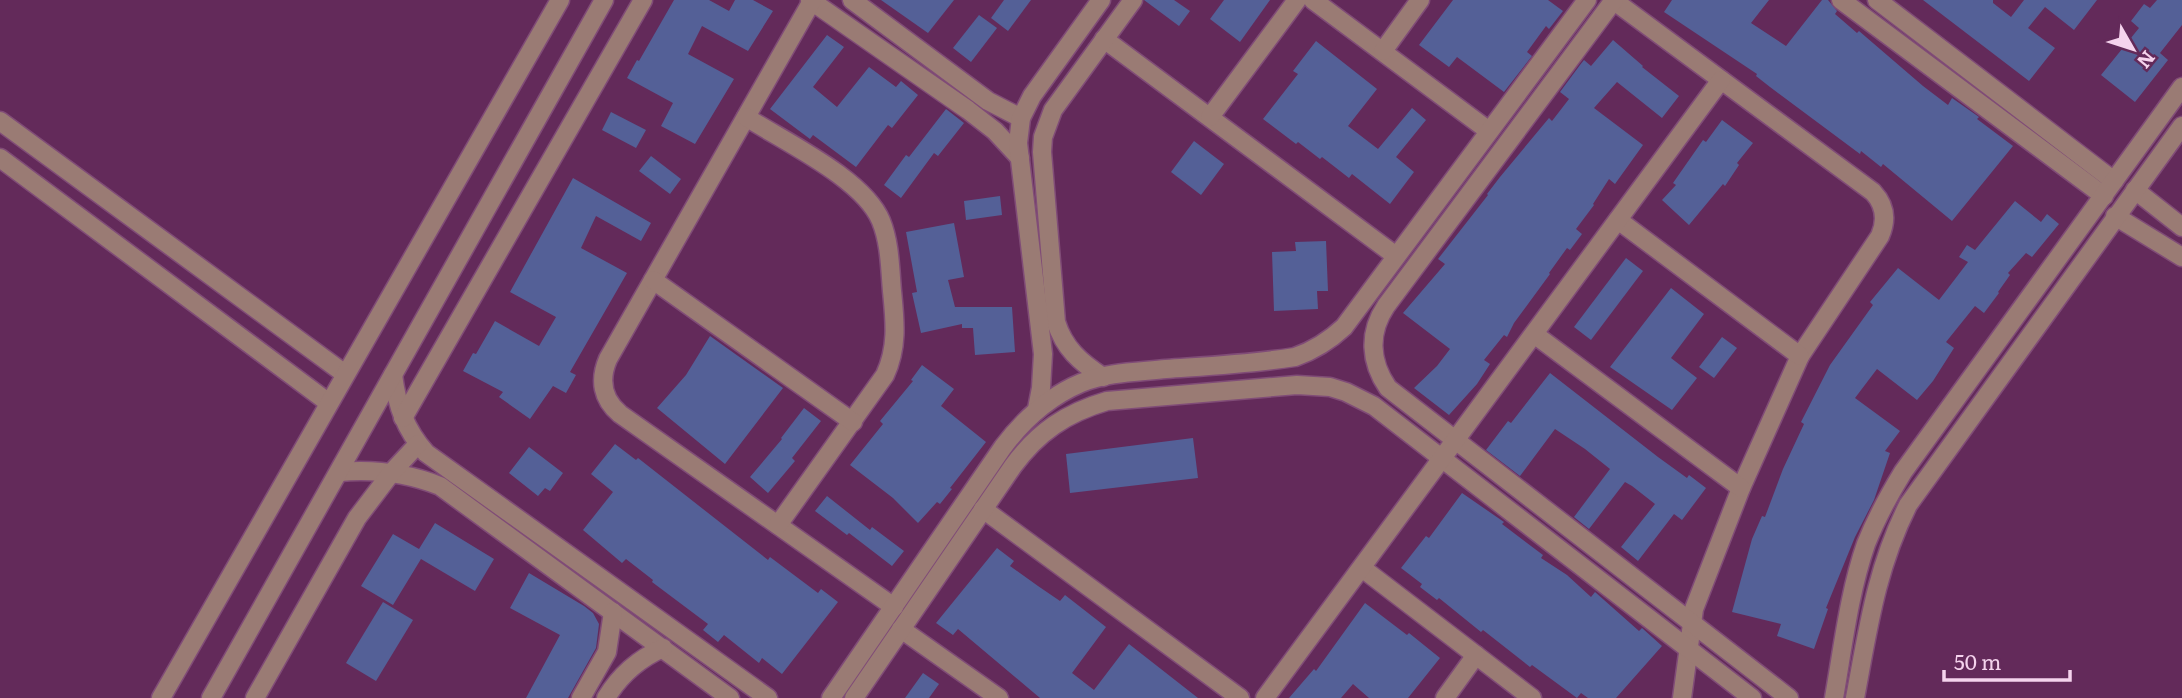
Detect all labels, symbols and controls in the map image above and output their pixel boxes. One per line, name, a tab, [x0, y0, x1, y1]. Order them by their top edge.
north arrow	[2098, 14, 2168, 84]
text: N	[2131, 45, 2163, 75]
scale bar	[1944, 638, 2070, 682]
text: 50 m	[1954, 645, 2001, 676]

